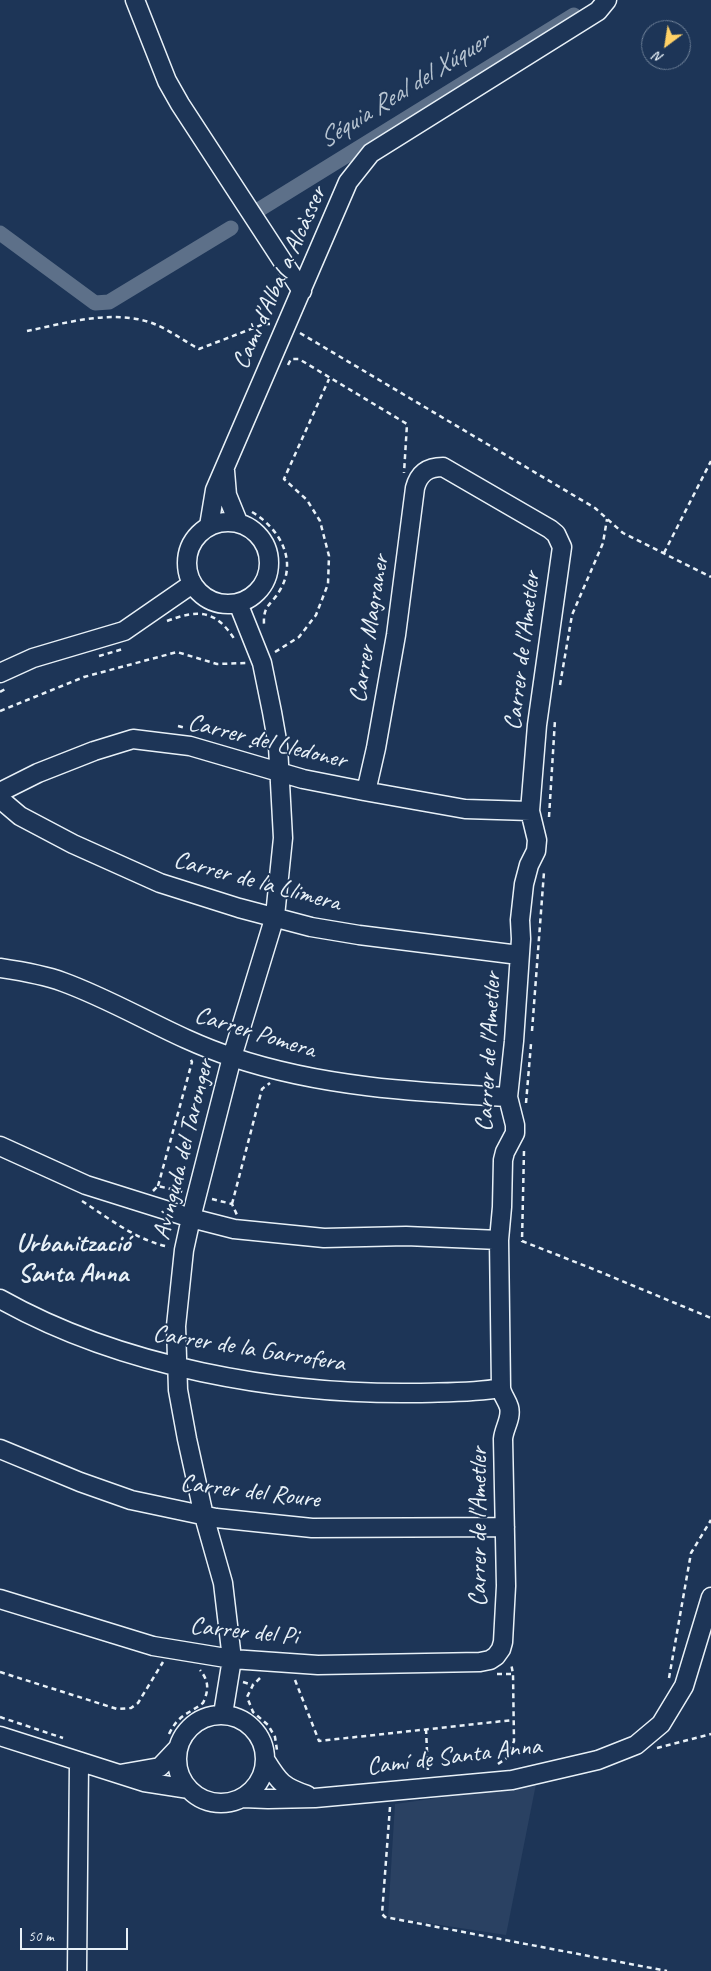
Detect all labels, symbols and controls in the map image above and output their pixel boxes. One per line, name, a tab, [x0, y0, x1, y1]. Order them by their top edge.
north arrow	[641, 20, 691, 70]
water label: Séquia Real del Xúquer	[313, 26, 495, 156]
text: N	[650, 48, 667, 67]
street label: Camí d'Albal a Alcàsser	[226, 182, 334, 374]
street label: Carrer Magraner	[344, 553, 396, 705]
street label: Carrer de l'Ametler	[498, 570, 548, 732]
street label: Carrer del Lledoner	[185, 708, 349, 776]
street label: Carrer de la Llimera	[170, 845, 344, 919]
street label: Carrer de l'Ametler	[470, 972, 508, 1132]
street label: Carrer Pomera	[191, 1000, 319, 1066]
street label: Avinguda del Taronger	[147, 1057, 221, 1243]
district label: Urbanització Santa Anna	[16, 1228, 130, 1290]
street label: Carrer de la Garrofera	[151, 1319, 347, 1379]
street label: Carrer de l'Ametler	[464, 1447, 494, 1607]
street label: Carrer del Roure	[178, 1469, 322, 1515]
street label: Carrer del Pi	[188, 1611, 300, 1653]
street label: Camí de Santa Anna	[365, 1731, 543, 1783]
scale bar	[22, 1918, 130, 1950]
text: 50 m	[28, 1927, 54, 1946]

